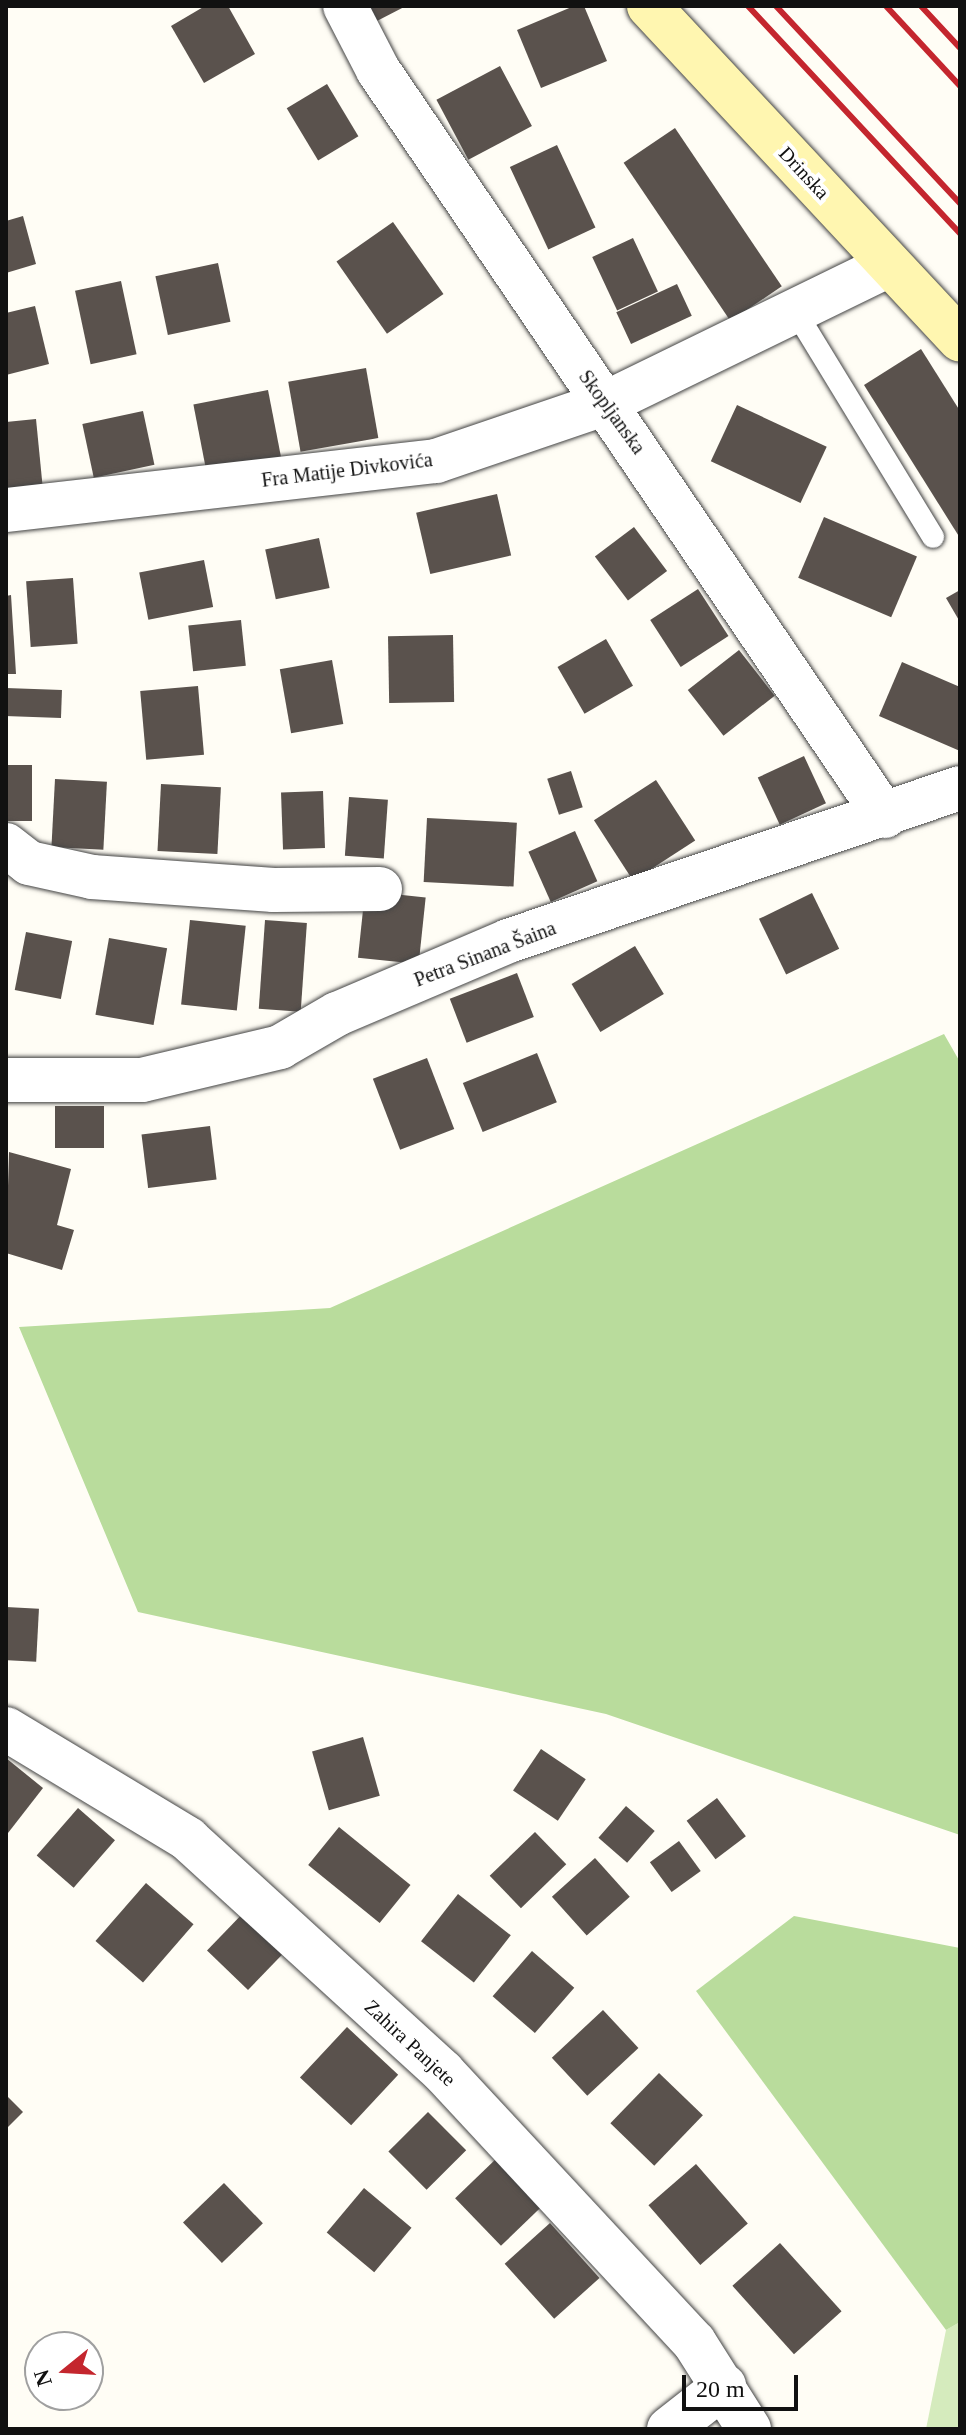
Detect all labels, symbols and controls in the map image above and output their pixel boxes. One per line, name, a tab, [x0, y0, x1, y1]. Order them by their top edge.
street label: Drinska	[774, 142, 834, 204]
street label: Skopljanska	[574, 365, 650, 459]
street label: Fra Matije Divkovića	[260, 448, 434, 492]
street label: Petra Sinana Šaina	[411, 916, 559, 992]
street label: Zahira Panjete	[359, 1995, 461, 2091]
north arrow	[24, 2331, 104, 2411]
scale bar	[686, 2359, 802, 2409]
text: N	[28, 2367, 57, 2389]
text: 20 m	[696, 2376, 745, 2402]

